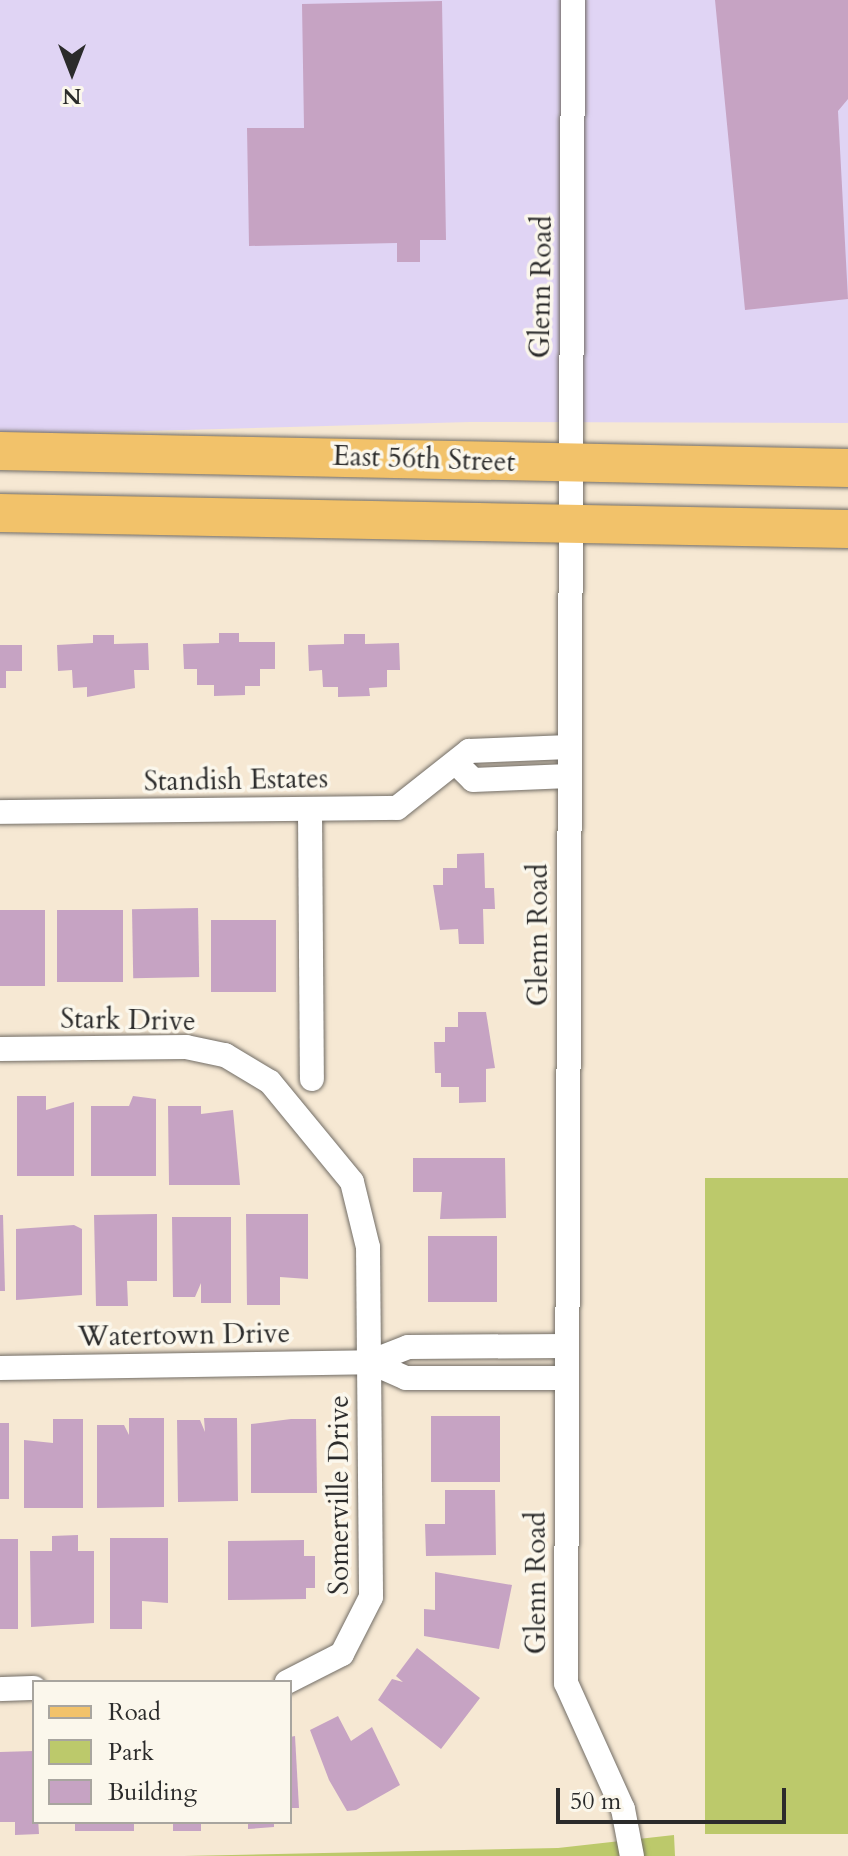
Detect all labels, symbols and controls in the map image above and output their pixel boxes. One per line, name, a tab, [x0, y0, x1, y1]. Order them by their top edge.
north arrow	[32, 32, 112, 112]
text: N	[62, 81, 82, 111]
street label: Glenn Road	[523, 215, 559, 359]
street label: East 56th Street	[332, 439, 516, 479]
street label: Standish Estates	[144, 762, 328, 798]
street label: Glenn Road	[521, 864, 555, 1006]
street label: Stark Drive	[60, 1002, 196, 1038]
street label: Watertown Drive	[78, 1316, 290, 1354]
street label: Somerville Drive	[322, 1395, 356, 1595]
street label: Glenn Road	[519, 1512, 553, 1654]
legend	[32, 1680, 292, 1824]
text: Road	[108, 1696, 161, 1729]
text: Park	[108, 1736, 154, 1769]
scale bar	[560, 1772, 790, 1822]
text: Building	[108, 1776, 197, 1809]
text: 50 m	[570, 1785, 621, 1818]

